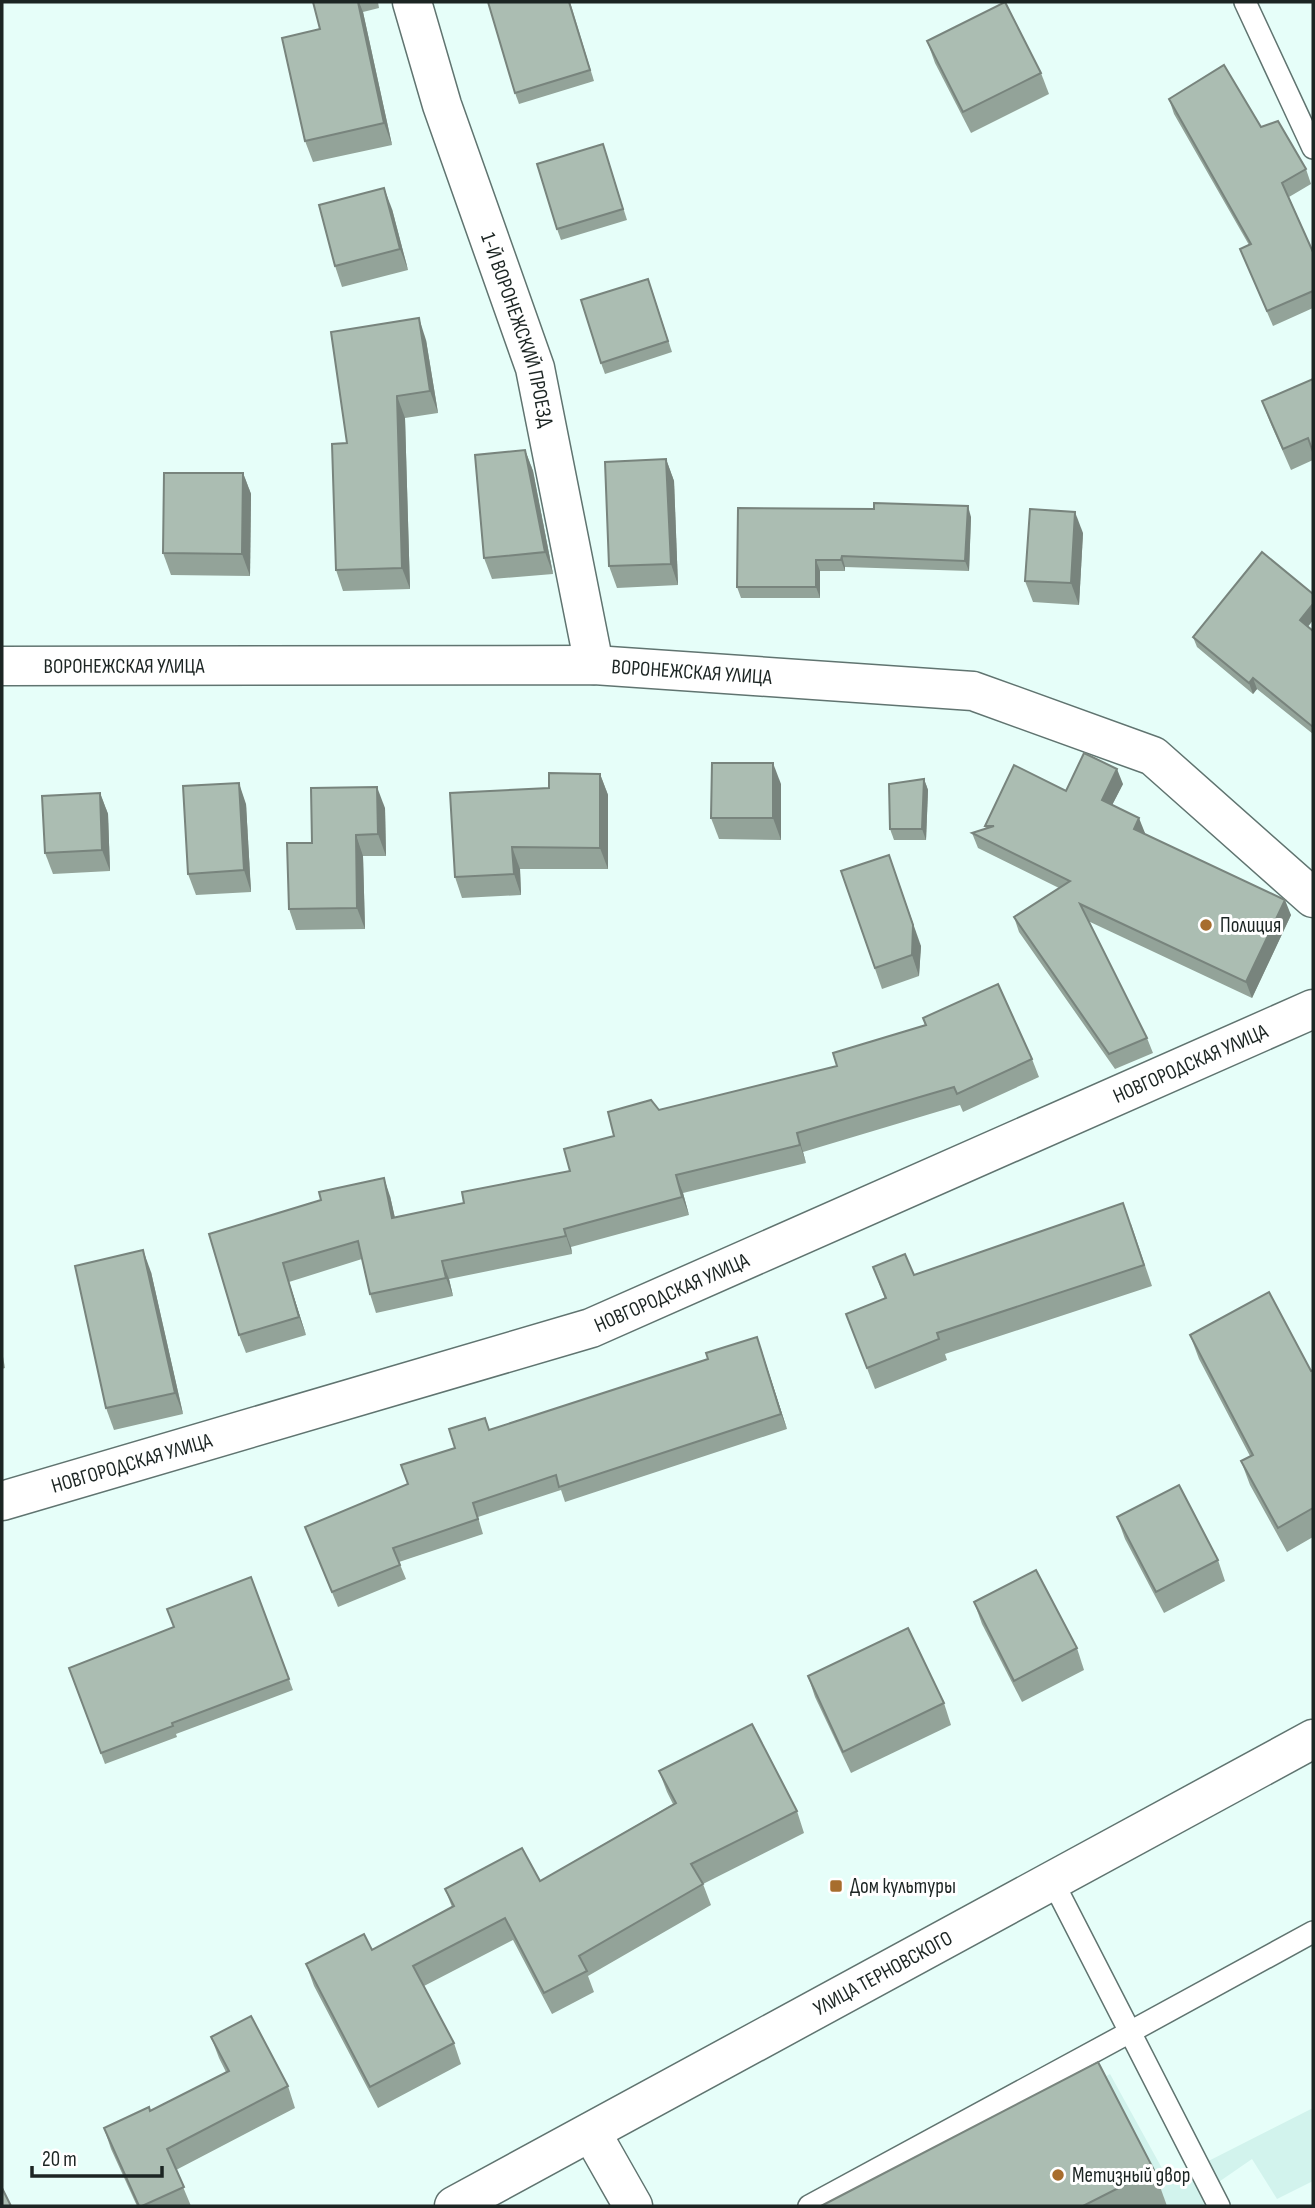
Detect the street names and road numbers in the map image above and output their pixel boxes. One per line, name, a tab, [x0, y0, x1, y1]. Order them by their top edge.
street label: 1-Й ВОРОНЕЖСКИЙ ПРОЕЗД	[475, 229, 559, 430]
street label: ВОРОНЕЖСКАЯ УЛИЦА	[44, 654, 205, 679]
street label: ВОРОНЕЖСКАЯ УЛИЦА	[611, 654, 774, 690]
street label: НОВГОРОДСКАЯ УЛИЦА	[1109, 1018, 1273, 1109]
street label: НОВГОРОДСКАЯ УЛИЦА	[591, 1247, 754, 1338]
street label: НОВГОРОДСКАЯ УЛИЦА	[48, 1428, 216, 1499]
street label: УЛИЦА ТЕРНОВСКОГО	[809, 1925, 957, 2021]

